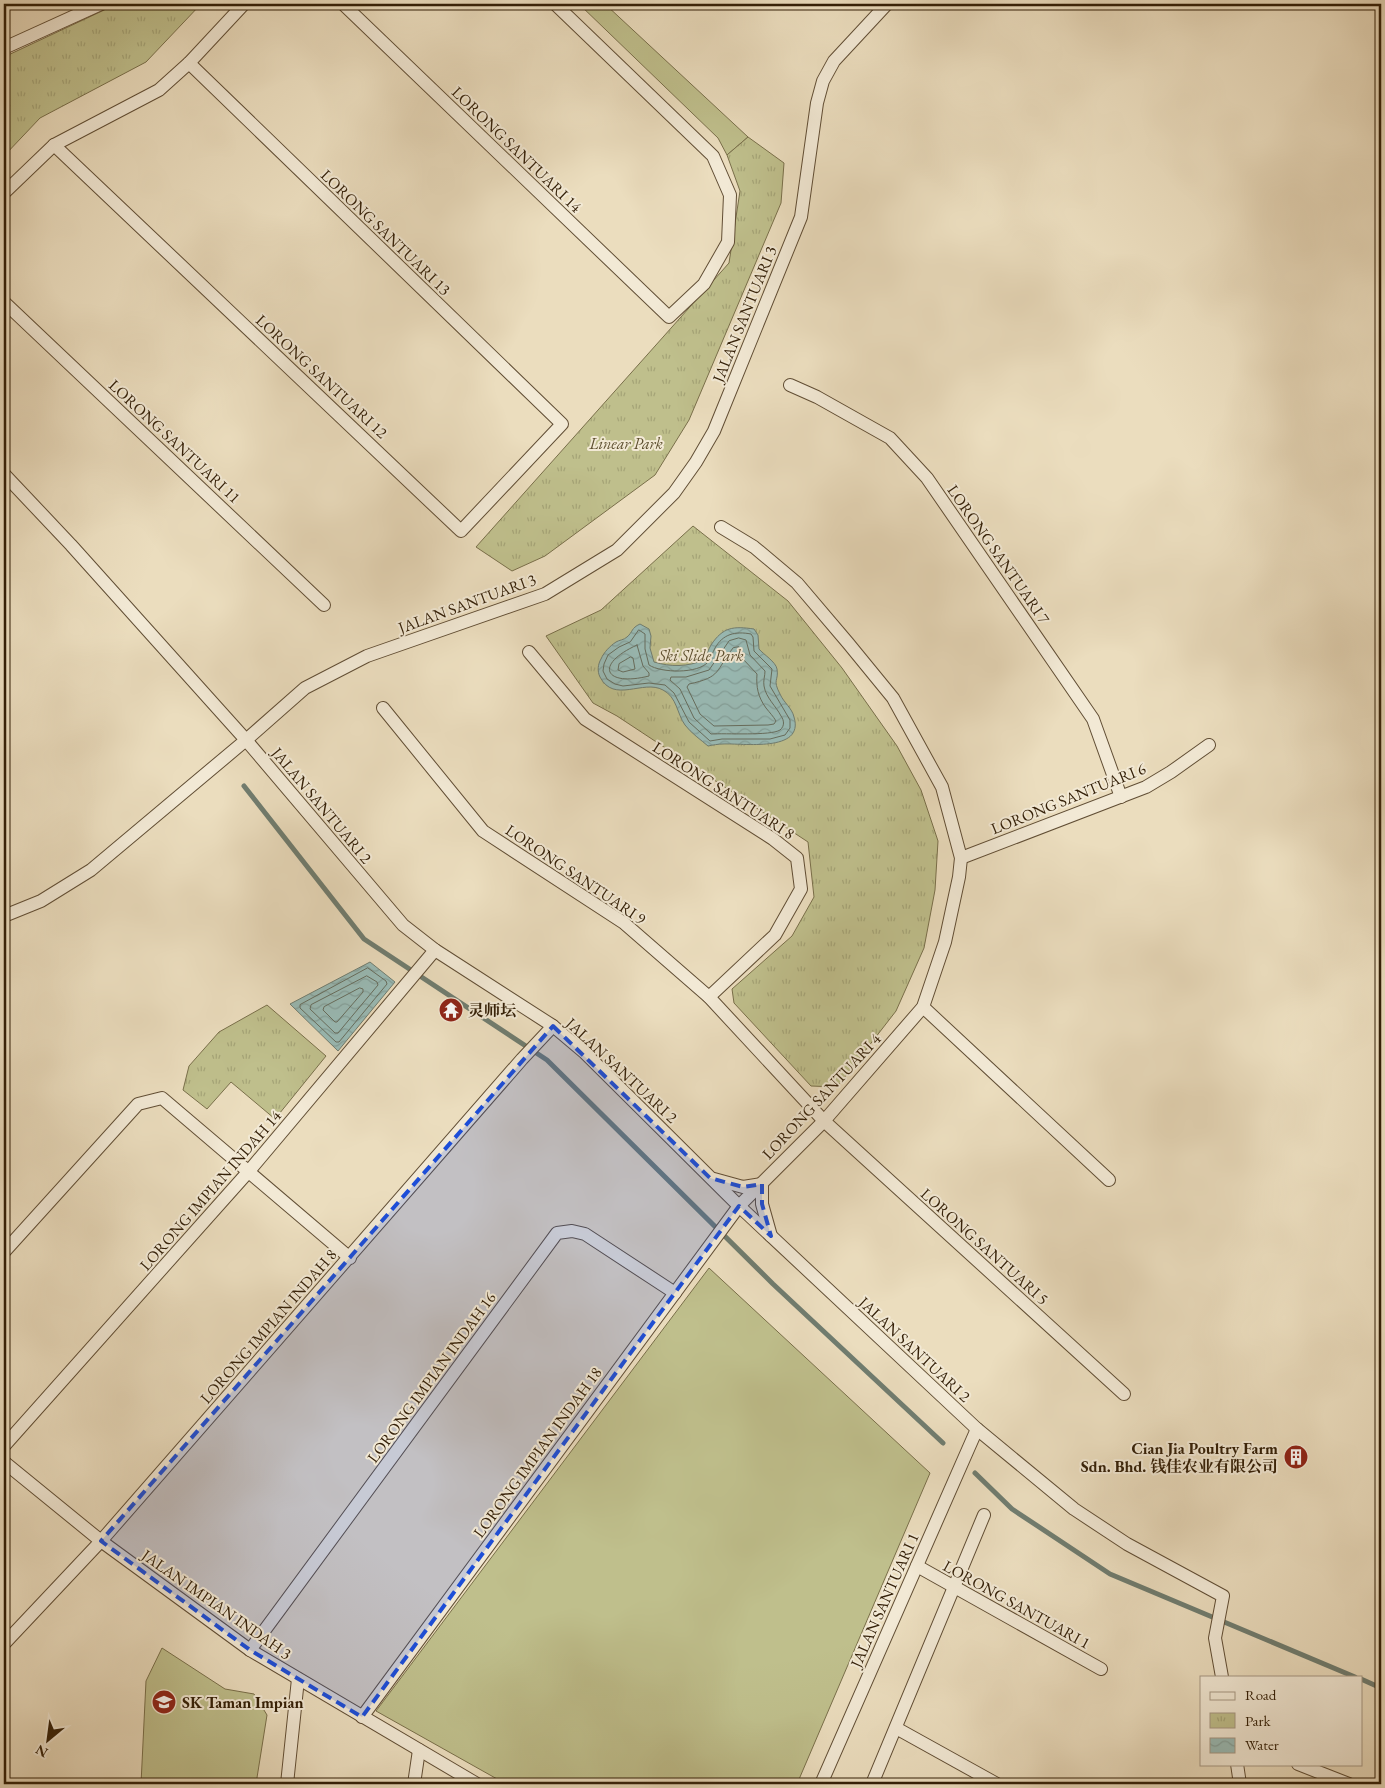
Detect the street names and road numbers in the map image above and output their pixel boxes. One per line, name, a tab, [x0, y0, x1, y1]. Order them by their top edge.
street label: LORONG SANTUARI 14	[447, 82, 586, 217]
street label: LORONG SANTUARI 13	[316, 165, 455, 300]
street label: JALAN SANTUARI 3	[707, 243, 782, 387]
street label: LORONG SANTUARI 12	[251, 310, 392, 443]
street label: LORONG SANTUARI 11	[104, 375, 245, 508]
street label: LORONG SANTUARI 7	[943, 481, 1055, 628]
street label: JALAN SANTUARI 3	[393, 569, 539, 639]
street label: LORONG SANTUARI 8	[649, 737, 799, 844]
street label: JALAN SANTUARI 2	[266, 741, 377, 868]
street label: LORONG SANTUARI 6	[988, 758, 1149, 839]
street label: LORONG SANTUARI 9	[501, 820, 650, 929]
street label: JALAN SANTUARI 2	[560, 1012, 682, 1128]
street label: LORONG SANTUARI 4	[757, 1029, 886, 1164]
street label: LORONG IMPIAN INDAH 14	[135, 1105, 286, 1275]
street label: LORONG SANTUARI 5	[916, 1183, 1053, 1309]
street label: LORONG IMPIAN INDAH 8	[195, 1244, 342, 1408]
street label: LORONG IMPIAN INDAH 16	[362, 1288, 501, 1467]
street label: JALAN SANTUARI 2	[853, 1291, 975, 1407]
street label: LORONG IMPIAN INDAH 18	[468, 1363, 607, 1542]
street label: JALAN SANTUARI 1	[844, 1530, 924, 1673]
street label: JALAN IMPIAN INDAH 3	[136, 1543, 296, 1664]
street label: LORONG SANTUARI 1	[939, 1555, 1094, 1654]

